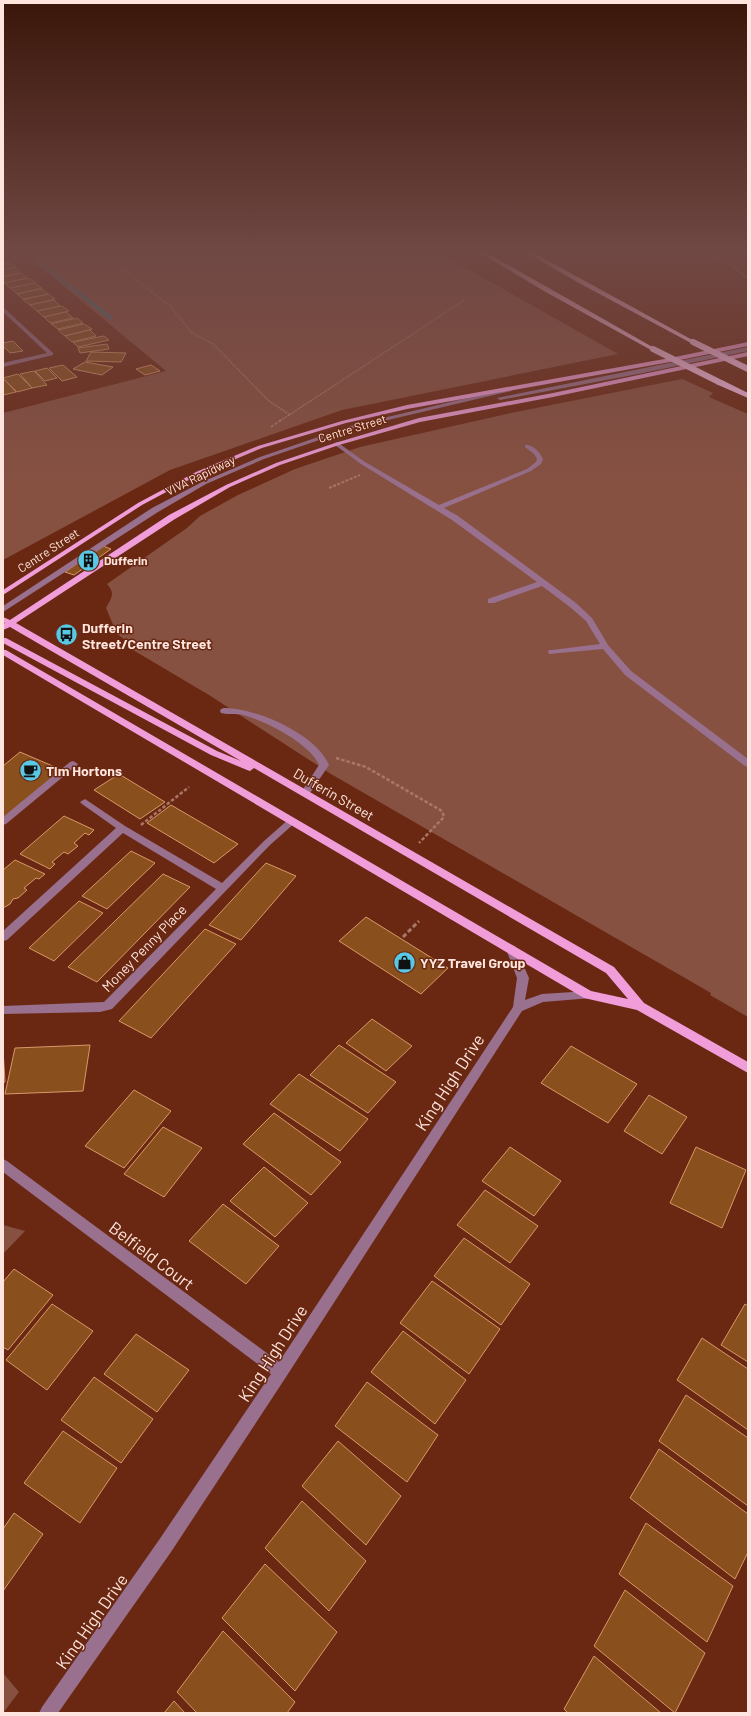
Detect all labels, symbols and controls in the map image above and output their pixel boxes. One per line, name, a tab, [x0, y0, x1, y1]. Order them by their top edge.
street label: Centre Street	[316, 411, 388, 445]
street label: VIVA Rapidway	[163, 452, 237, 498]
street label: Centre Street	[15, 525, 81, 575]
building icon: Dufferin	[75, 547, 101, 573]
place label: Dufferin	[104, 553, 148, 567]
place label: Dufferin Street/Centre Street	[82, 619, 212, 652]
bus stop icon: Dufferin Street/Centre Street	[53, 622, 79, 648]
cafe icon: Tim Hortons	[17, 757, 43, 783]
place label: Tim Hortons	[46, 762, 122, 779]
street label: Dufferin Street	[291, 764, 377, 824]
street label: Money Penny Place	[98, 901, 190, 995]
shop icon: YYZ Travel Group	[391, 949, 417, 975]
place label: YYZ Travel Group	[420, 954, 526, 971]
street label: King High Drive	[410, 1030, 488, 1134]
street label: Belfield Court	[106, 1217, 198, 1293]
street label: King High Drive	[233, 1301, 311, 1405]
street label: King High Drive	[51, 1570, 131, 1672]

